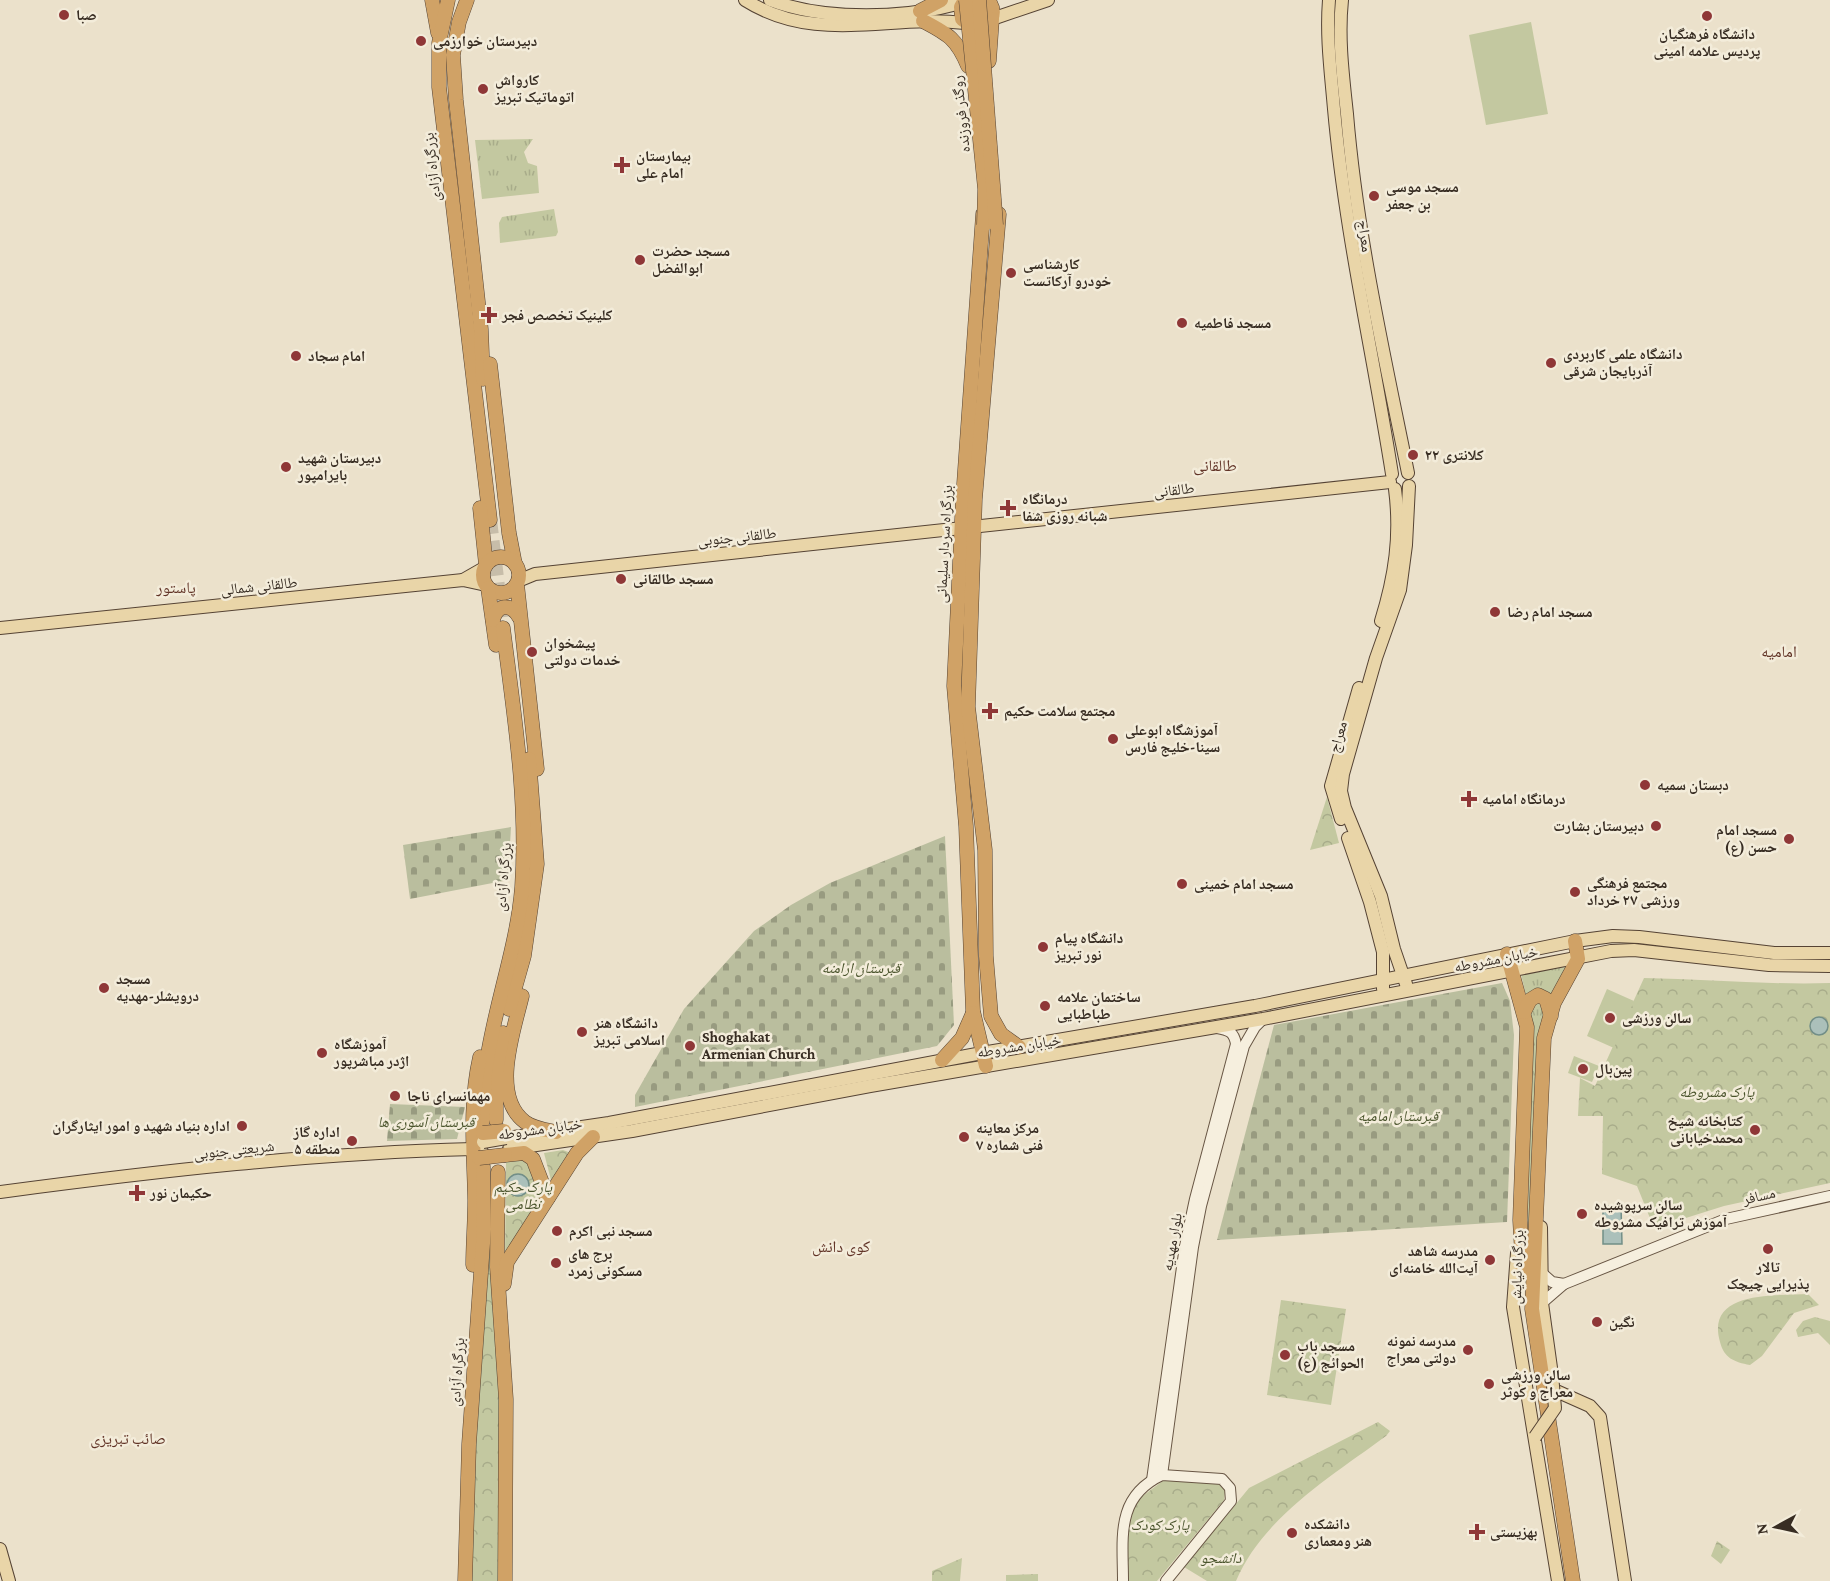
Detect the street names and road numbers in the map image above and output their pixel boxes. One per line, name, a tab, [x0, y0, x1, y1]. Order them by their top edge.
street label: روگذر فروزنده	[949, 74, 974, 153]
street label: بزرگراه آزادی	[420, 132, 446, 202]
street label: معراج	[1353, 219, 1375, 253]
street label: طالقانی	[1153, 480, 1195, 502]
street label: بزرگراه سردار سلیمانی	[933, 484, 957, 604]
street label: طالقانی جنوبی	[697, 525, 777, 551]
street label: طالقانی شمالی	[220, 574, 298, 600]
street label: معراج	[1326, 719, 1352, 755]
street label: بزرگراه آزادی	[492, 842, 516, 912]
street label: خیابان مشروطه	[1453, 943, 1540, 977]
street label: خیابان مشروطه	[976, 1031, 1063, 1063]
street label: خیابان مشروطه	[497, 1115, 584, 1145]
street label: شریعتی جنوبی	[193, 1138, 276, 1164]
street label: مسافر	[1740, 1184, 1777, 1209]
street label: بلوار مهدیه	[1159, 1212, 1186, 1272]
street label: بزرگراه نیایش	[1508, 1230, 1528, 1305]
street label: بزرگراه آزادی	[447, 1337, 469, 1407]

